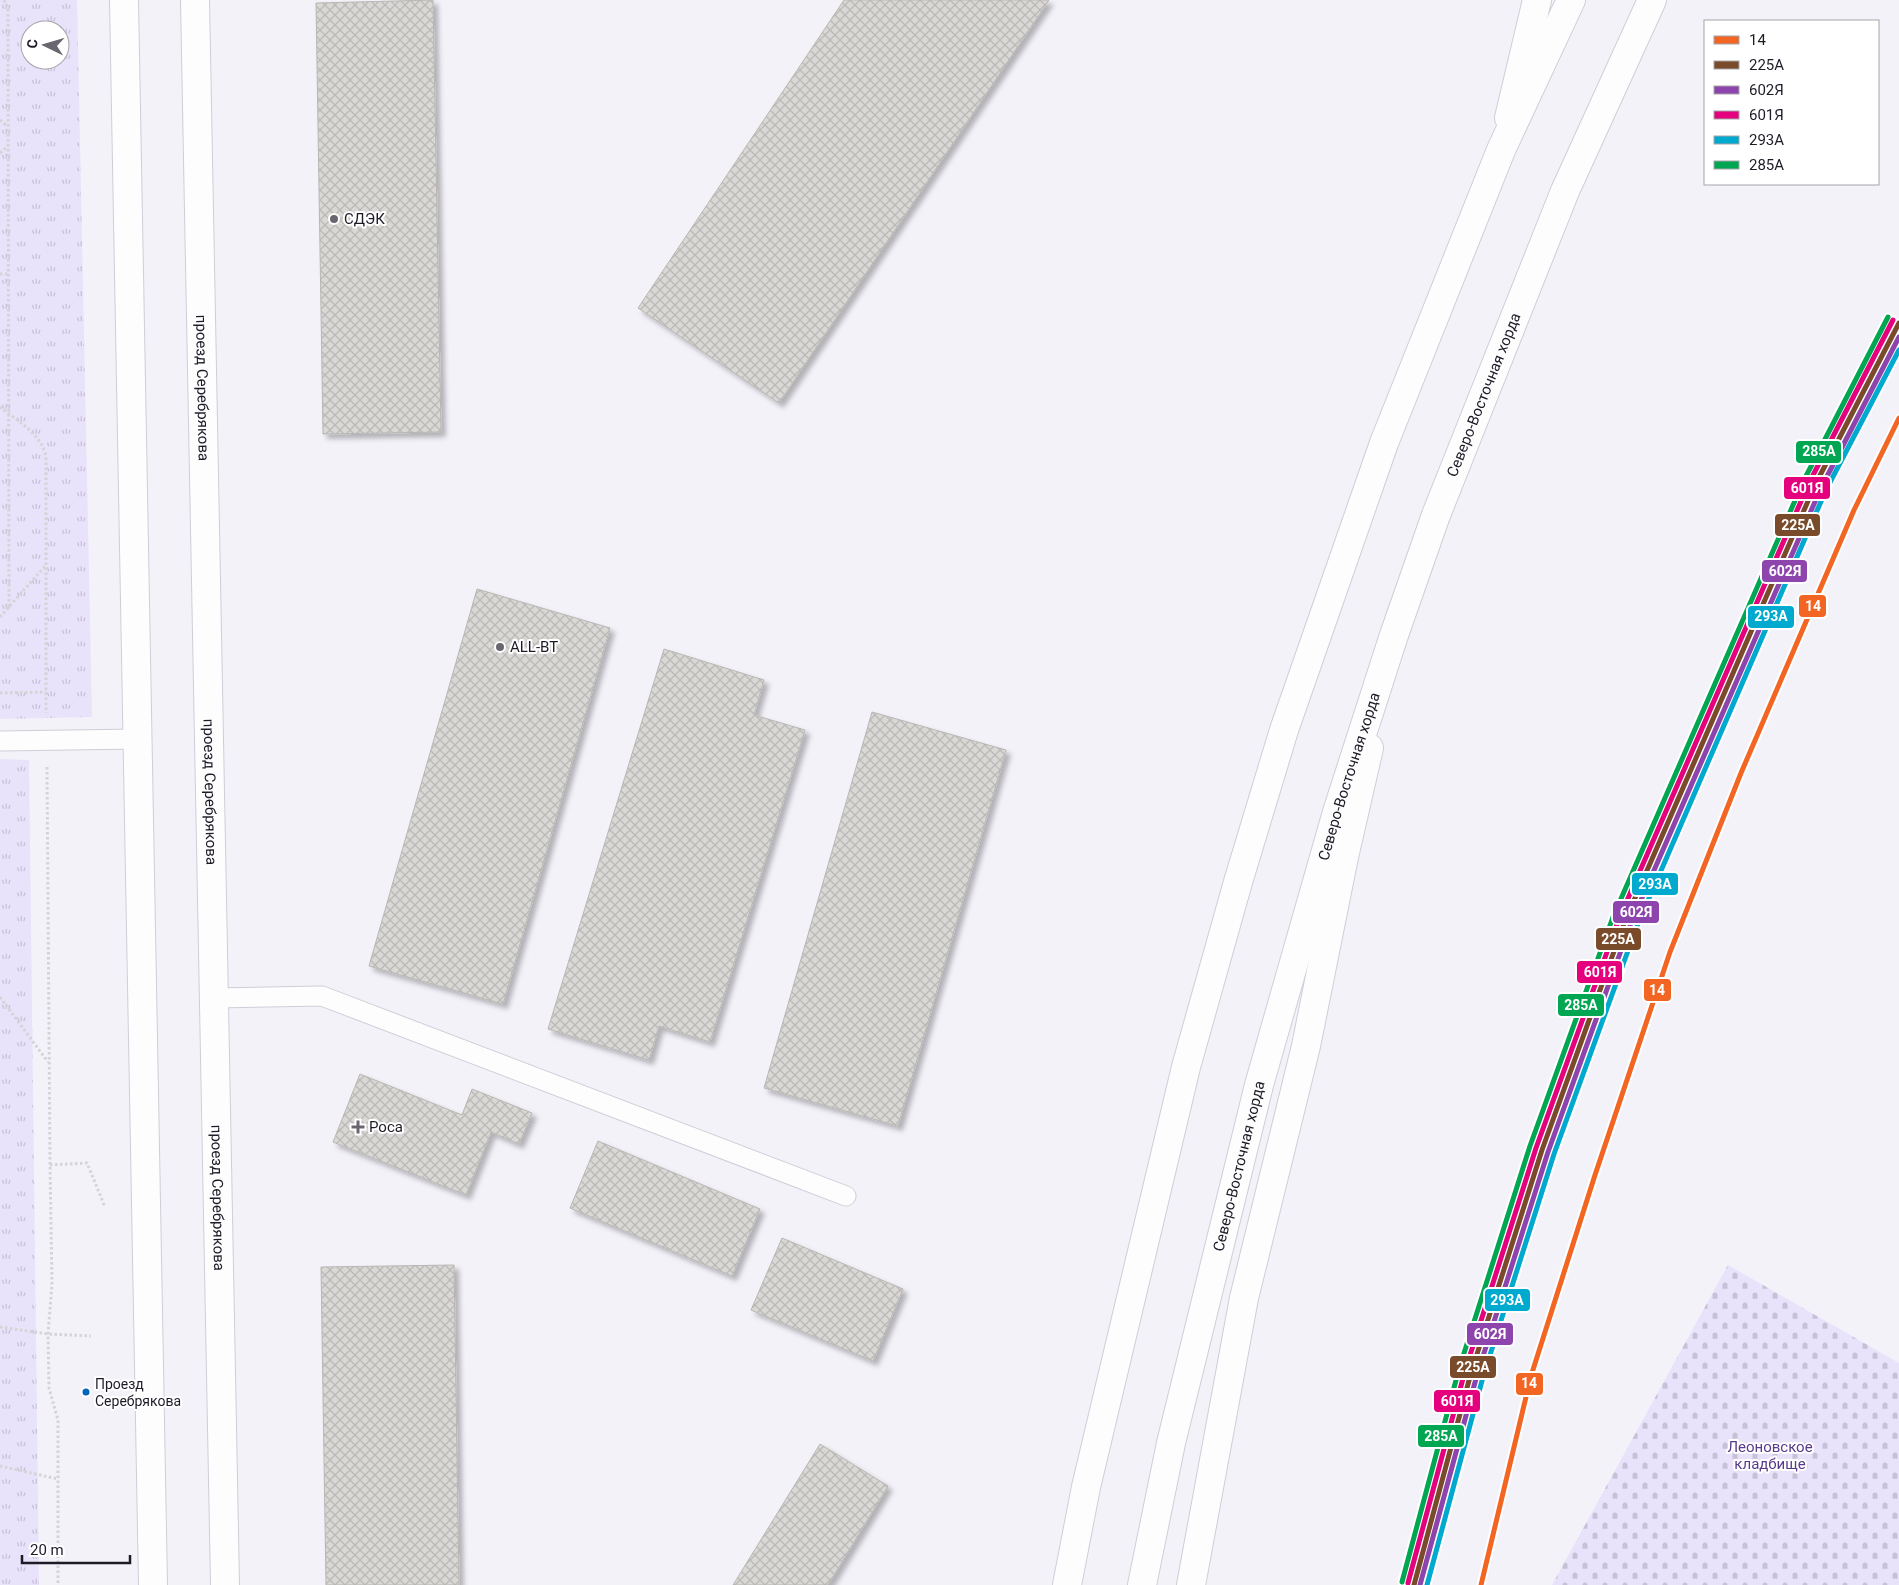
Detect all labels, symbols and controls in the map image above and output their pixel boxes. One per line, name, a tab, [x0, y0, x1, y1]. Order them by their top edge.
north arrow	[20, 20, 70, 70]
legend	[1704, 20, 1879, 185]
text: 14	[1749, 31, 1766, 49]
text: С	[24, 39, 40, 49]
text: 225А	[1749, 56, 1784, 74]
text: 602Я	[1749, 81, 1784, 99]
text: 601Я	[1749, 106, 1784, 124]
text: 293А	[1749, 131, 1784, 149]
text: 285А	[1749, 156, 1784, 174]
place label: СДЭК	[344, 210, 385, 228]
marker: СДЭК	[328, 213, 340, 225]
street label: Северо-Восточная хорда	[1443, 310, 1525, 479]
street label: проезд Серебрякова	[192, 315, 213, 461]
line badge: 285А	[1795, 440, 1842, 464]
text: 285А	[1802, 443, 1836, 459]
line badge: 601Я	[1783, 476, 1831, 500]
text: 601Я	[1791, 480, 1823, 496]
line badge: 225А	[1774, 513, 1821, 537]
text: 225А	[1781, 517, 1815, 533]
line badge: 602Я	[1761, 559, 1808, 583]
text: 602Я	[1769, 563, 1801, 579]
line badge: 14	[1798, 594, 1827, 618]
text: 14	[1805, 598, 1821, 614]
line badge: 293А	[1747, 605, 1795, 629]
text: 293А	[1754, 608, 1788, 624]
place label: ALL-BT	[510, 638, 558, 656]
marker: ALL-BT	[494, 641, 506, 653]
street label: Северо-Восточная хорда	[1315, 690, 1384, 863]
street label: проезд Серебрякова	[200, 719, 220, 865]
line badge: 293А	[1631, 872, 1679, 896]
text: 293А	[1638, 876, 1672, 892]
line badge: 602Я	[1612, 900, 1660, 924]
text: 602Я	[1620, 904, 1652, 920]
line badge: 225А	[1595, 927, 1642, 951]
text: 225А	[1601, 931, 1635, 947]
line badge: 601Я	[1576, 960, 1623, 984]
text: 601Я	[1584, 964, 1616, 980]
line badge: 14	[1643, 978, 1672, 1002]
text: 14	[1649, 982, 1665, 998]
line badge: 285А	[1557, 993, 1605, 1017]
text: 285А	[1564, 997, 1598, 1013]
street label: Северо-Восточная хорда	[1209, 1079, 1269, 1253]
place label: Роса	[369, 1118, 403, 1136]
marker: Роса	[351, 1120, 365, 1134]
street label: проезд Серебрякова	[207, 1124, 228, 1271]
line badge: 293А	[1484, 1288, 1531, 1312]
text: 293А	[1490, 1292, 1524, 1308]
line badge: 602Я	[1466, 1322, 1514, 1346]
text: 602Я	[1474, 1326, 1506, 1342]
line badge: 225А	[1449, 1355, 1497, 1379]
text: 225А	[1456, 1359, 1490, 1375]
line badge: 14	[1515, 1372, 1544, 1396]
text: 14	[1521, 1375, 1537, 1391]
place label: Проезд Серебрякова	[95, 1376, 181, 1409]
marker: Проезд Серебрякова	[81, 1387, 91, 1397]
line badge: 601Я	[1433, 1389, 1481, 1413]
text: 601Я	[1441, 1393, 1473, 1409]
line badge: 285А	[1417, 1424, 1465, 1448]
text: 285А	[1424, 1428, 1458, 1444]
park label: Леоновское кладбище	[1727, 1438, 1813, 1473]
scale bar	[22, 1532, 130, 1564]
text: 20 m	[30, 1541, 64, 1559]

